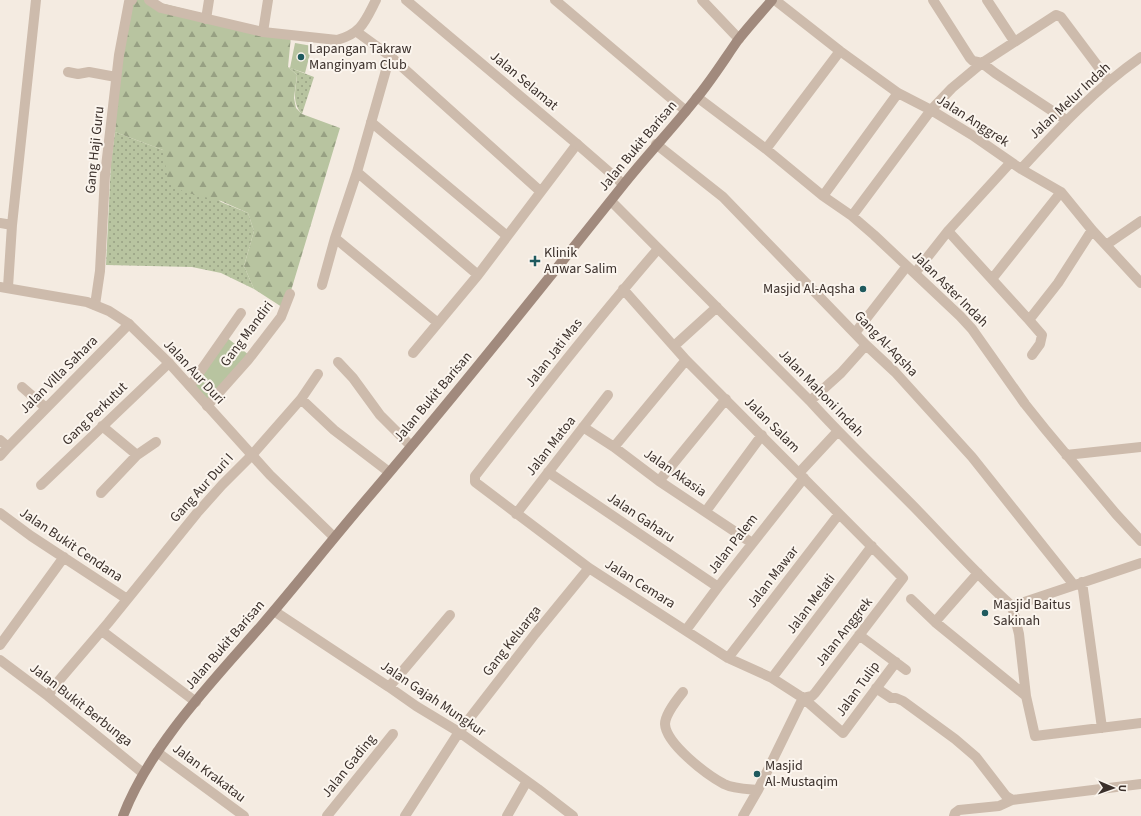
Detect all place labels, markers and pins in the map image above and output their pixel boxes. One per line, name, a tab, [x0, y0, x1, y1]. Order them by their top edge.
place label: Lapangan Takraw Manginyam Club	[309, 39, 412, 75]
marker: Lapangan Takraw Manginyam Club	[296, 52, 306, 62]
place label: Klinik Anwar Salim	[544, 243, 617, 279]
marker: Klinik Anwar Salim	[529, 255, 541, 267]
place label: Masjid Al-Aqsha	[763, 279, 855, 299]
marker: Masjid Al-Aqsha	[858, 284, 868, 294]
place label: Masjid Baitus Sakinah	[993, 595, 1071, 631]
marker: Masjid Baitus Sakinah	[980, 608, 990, 618]
place label: Masjid Al-Mustaqim	[765, 756, 838, 792]
marker: Masjid Al-Mustaqim	[752, 769, 762, 779]

